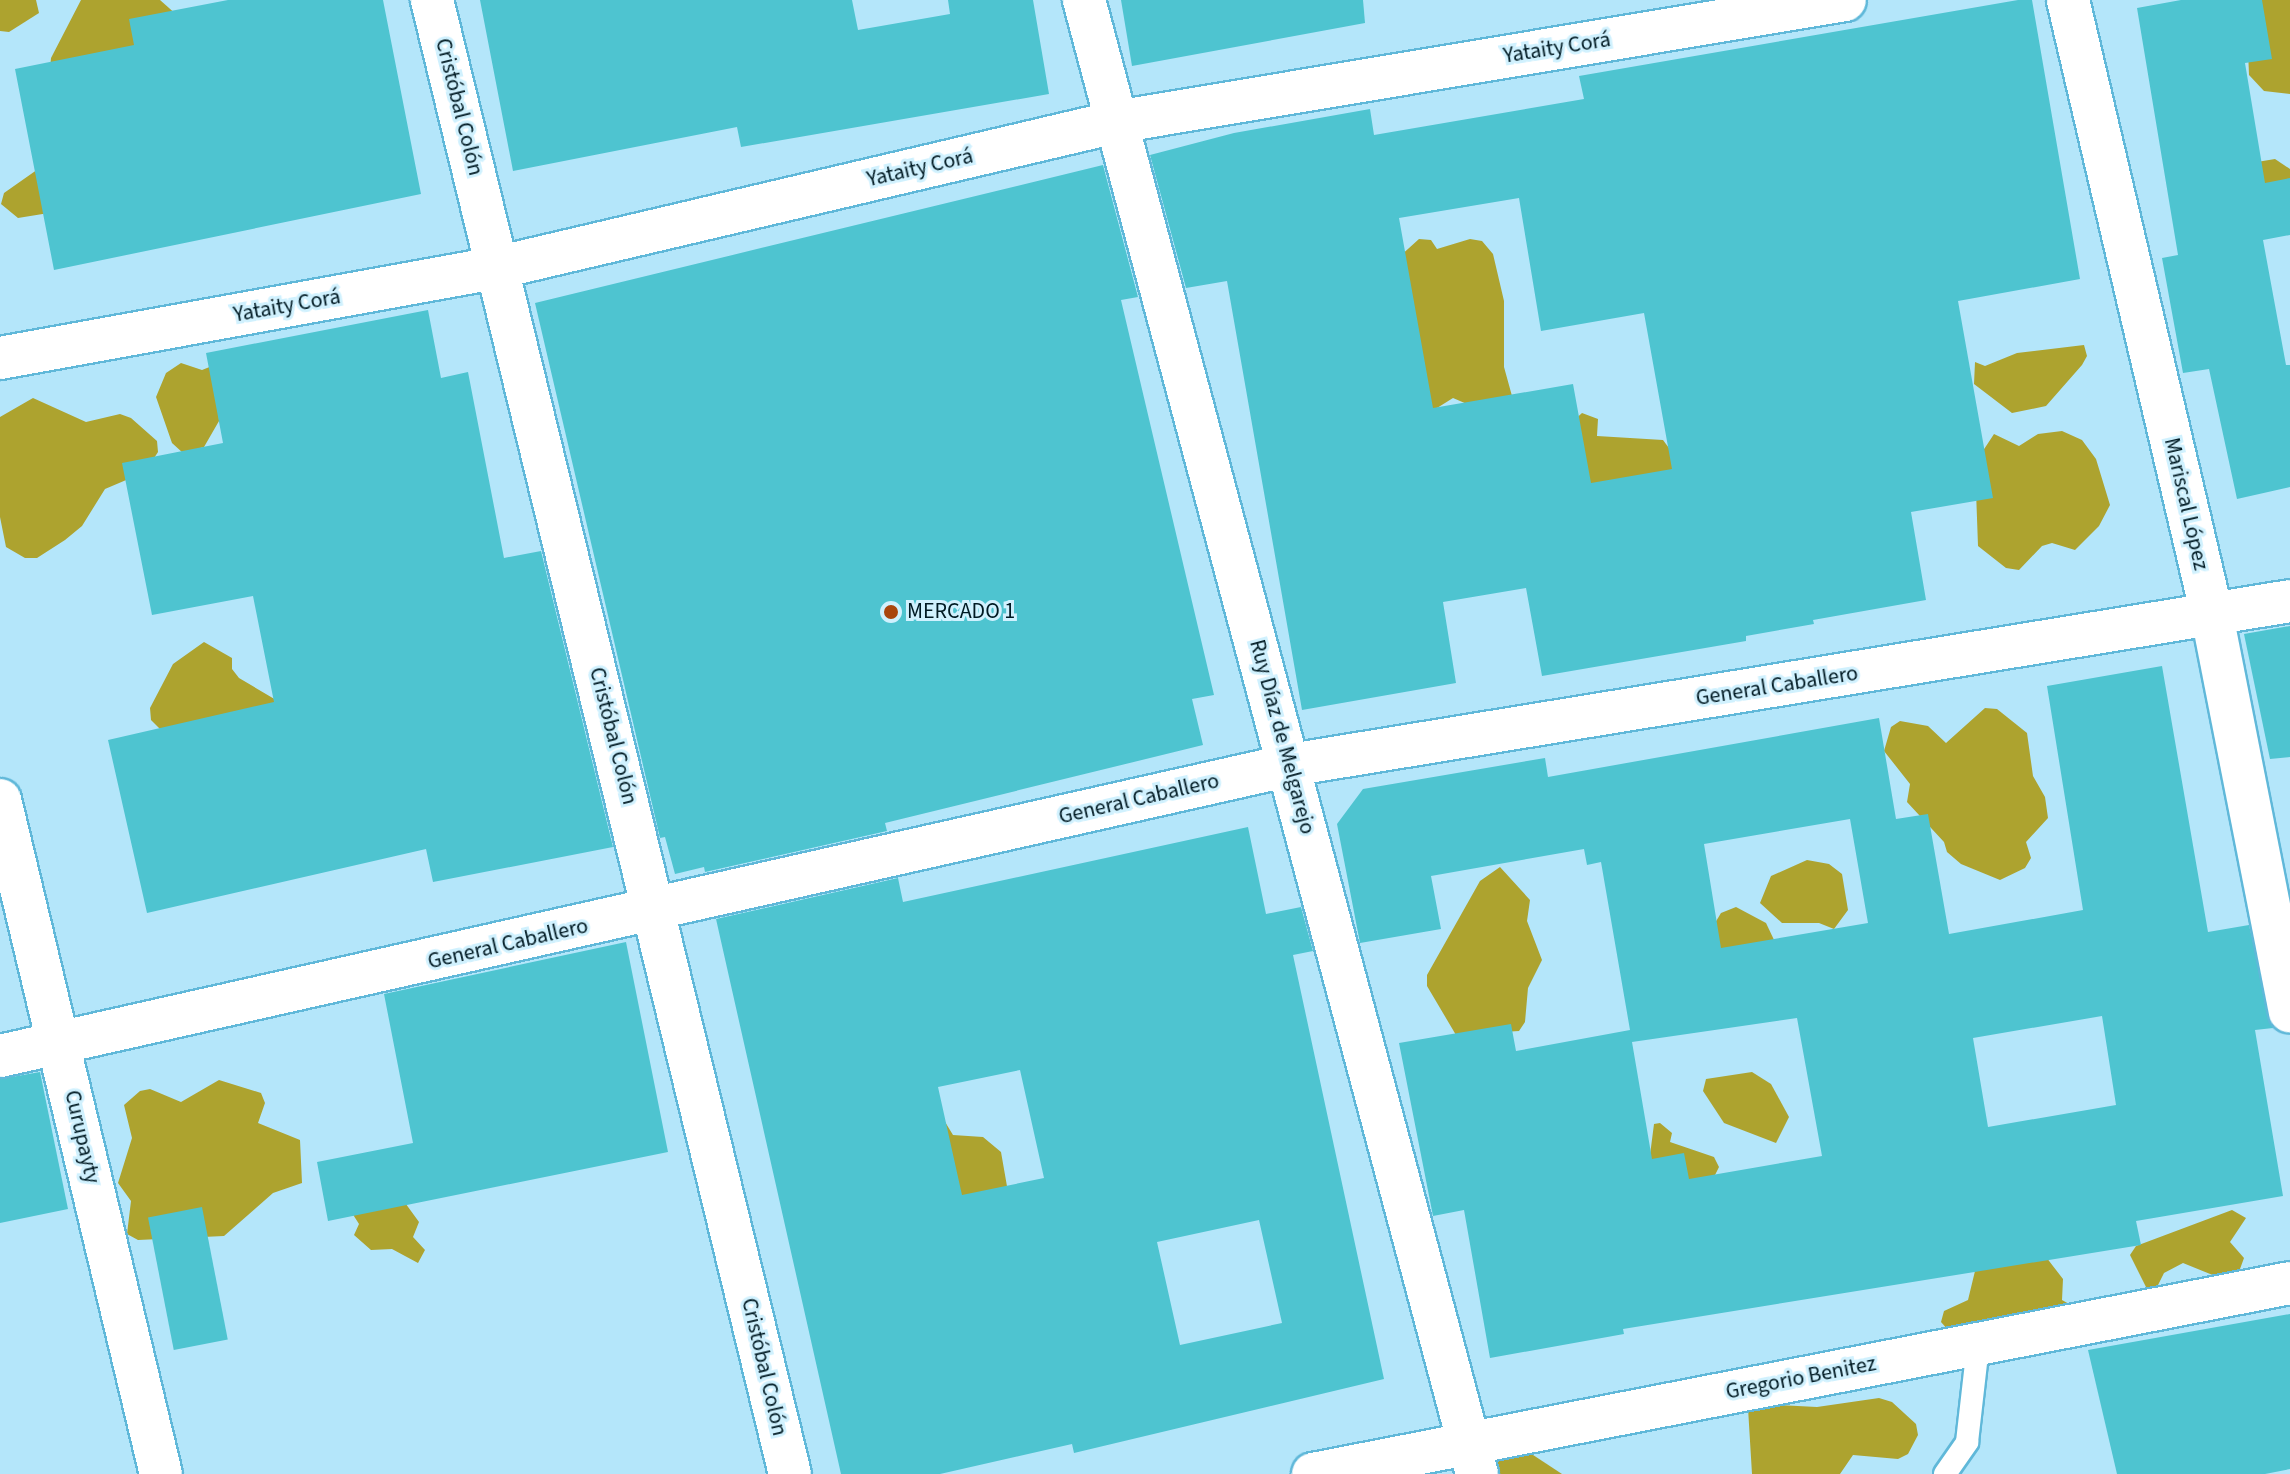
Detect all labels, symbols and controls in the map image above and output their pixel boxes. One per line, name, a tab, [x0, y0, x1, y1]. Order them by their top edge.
street label: Yataity Corá	[1502, 27, 1612, 69]
street label: Cristóbal Colón	[429, 36, 489, 178]
street label: Yataity Corá	[864, 143, 976, 193]
street label: Yataity Corá	[232, 284, 342, 328]
street label: Mariscal López	[2158, 435, 2214, 573]
place label: MERCADO 1	[907, 599, 1015, 625]
marker: MERCADO 1	[882, 603, 900, 621]
street label: Ruy Díaz de Melgarejo	[1243, 637, 1321, 837]
street label: General Caballero	[1694, 660, 1860, 712]
street label: Cristóbal Colón	[583, 665, 643, 807]
street label: General Caballero	[1056, 768, 1222, 830]
street label: General Caballero	[425, 913, 591, 975]
street label: Curupayty	[58, 1088, 106, 1186]
street label: Cristóbal Colón	[735, 1296, 793, 1438]
street label: Gregorio Benitez	[1724, 1350, 1878, 1406]

